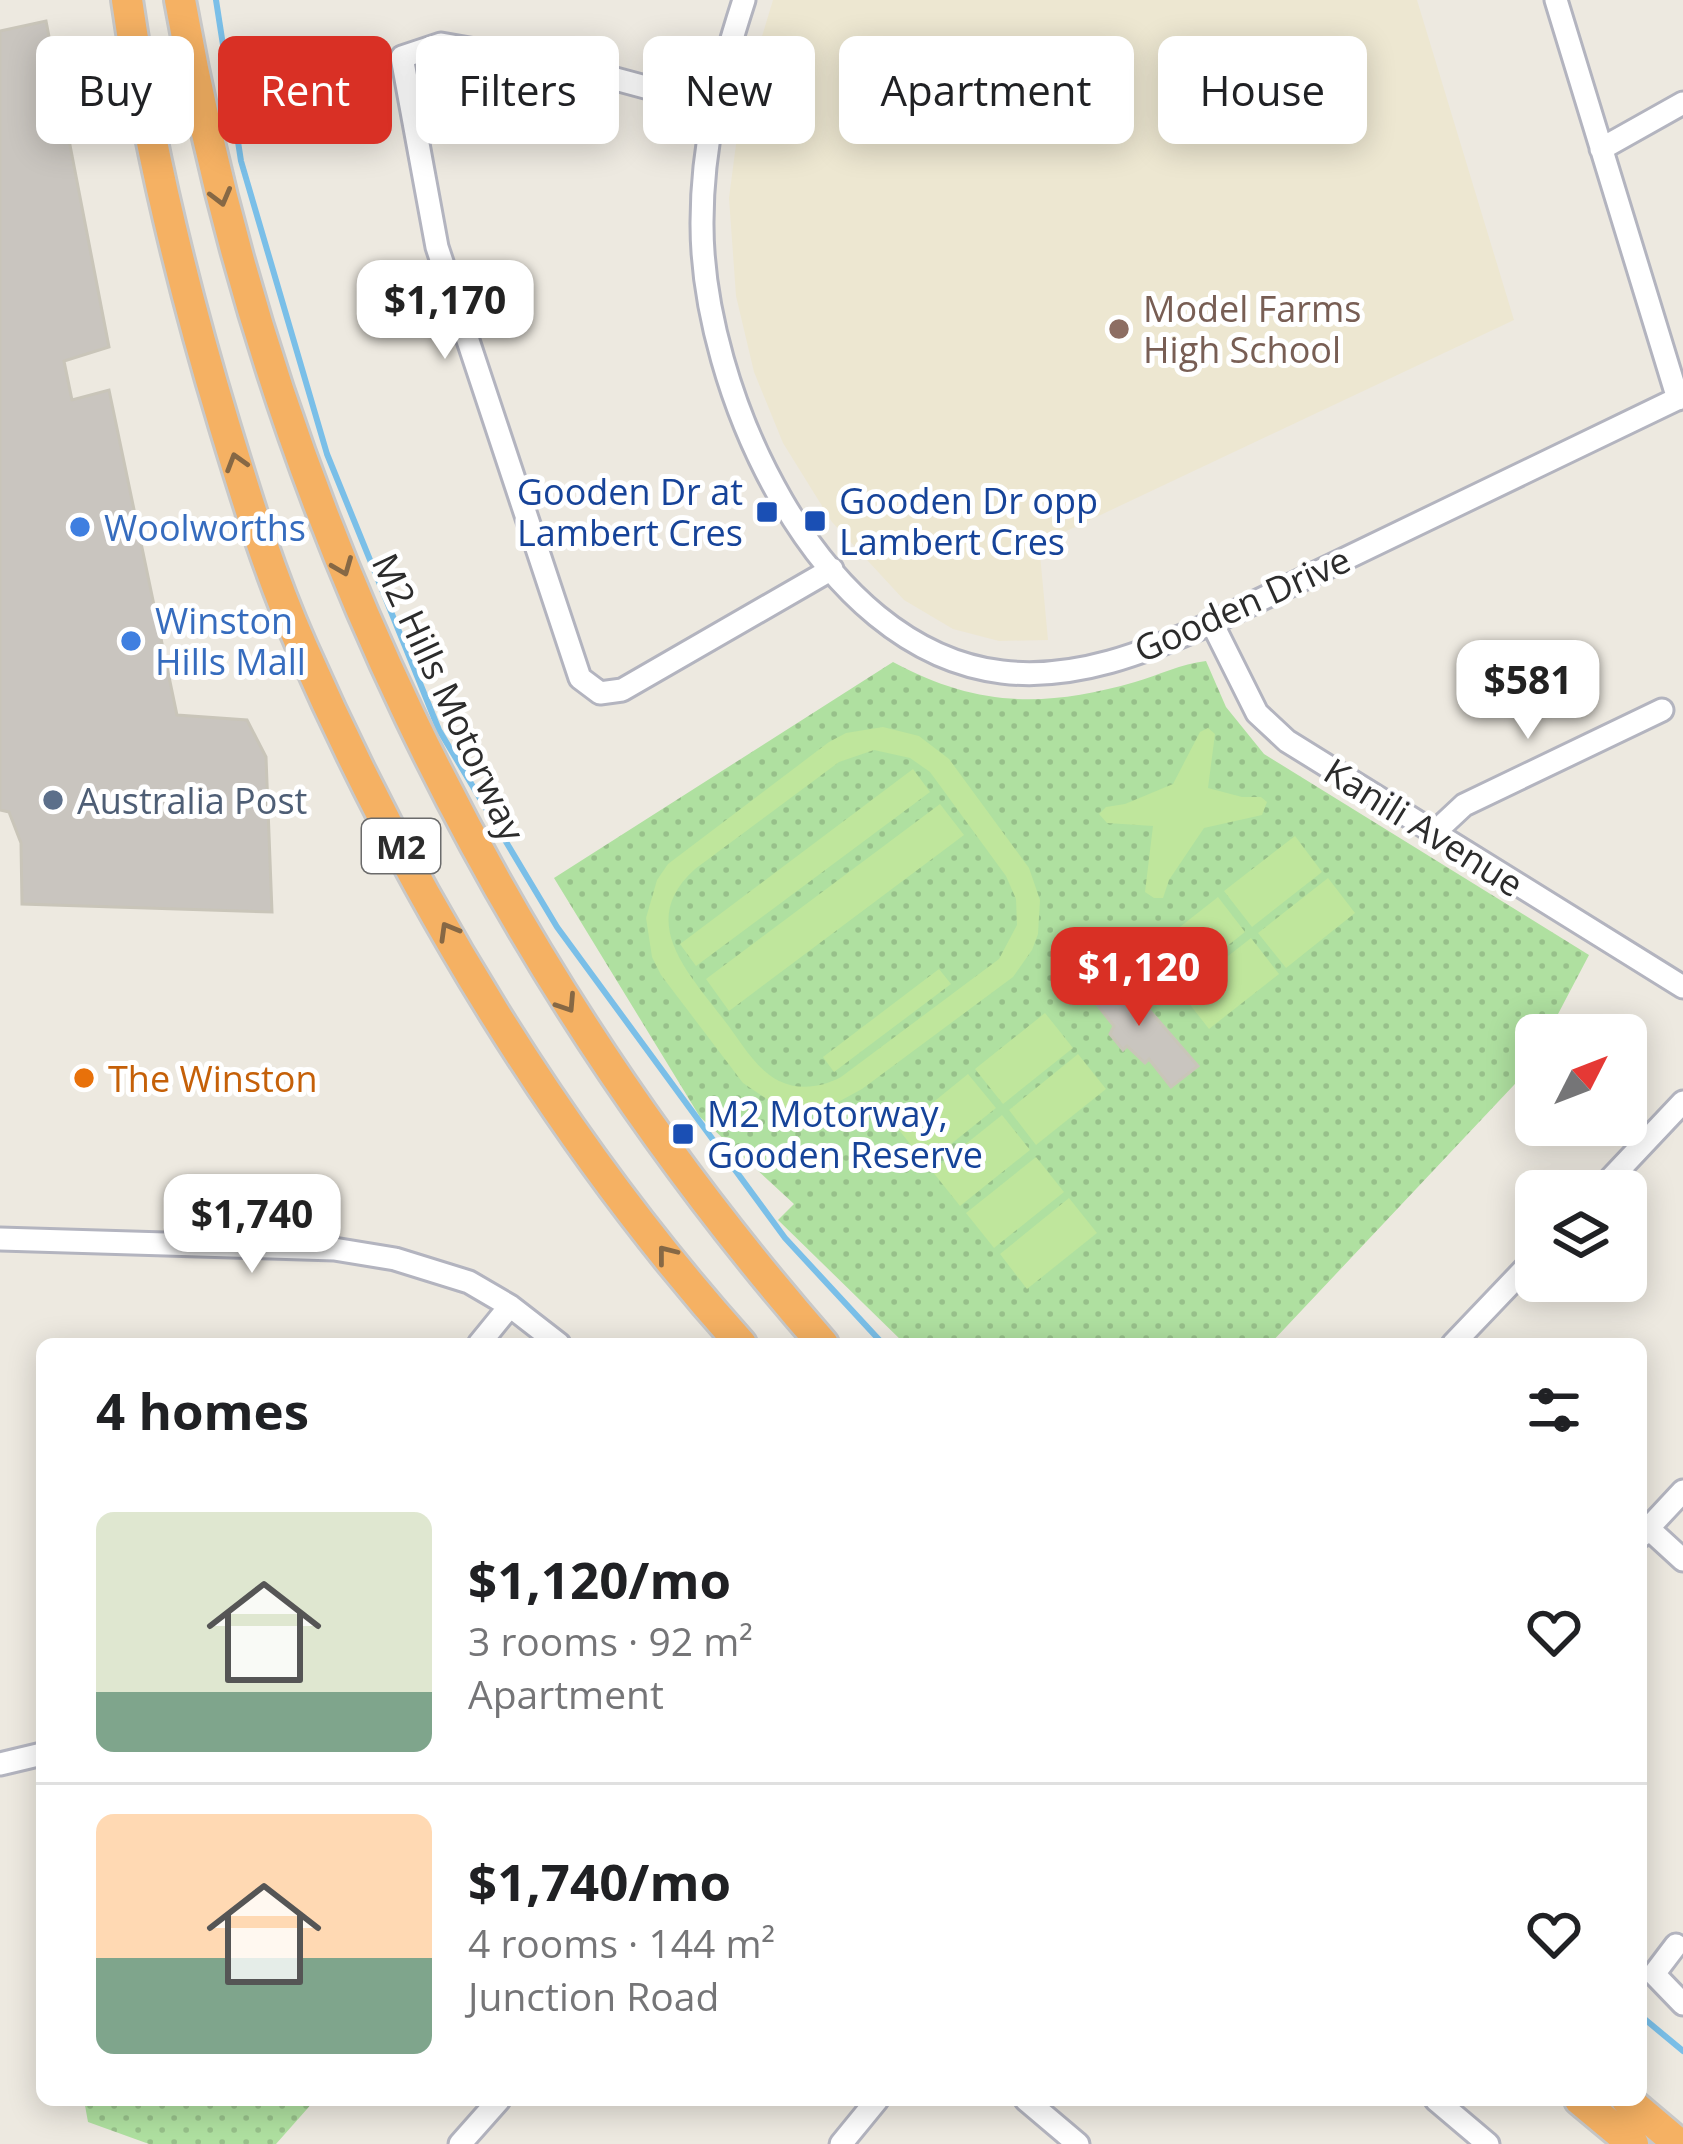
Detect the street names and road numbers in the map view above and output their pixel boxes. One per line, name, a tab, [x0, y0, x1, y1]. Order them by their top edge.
street label: Gooden Drive	[1126, 535, 1358, 673]
street label: M2 Hills Motorway	[364, 547, 534, 847]
street label: Kanili Avenue	[1315, 746, 1533, 908]
road number: M2	[362, 819, 440, 873]

